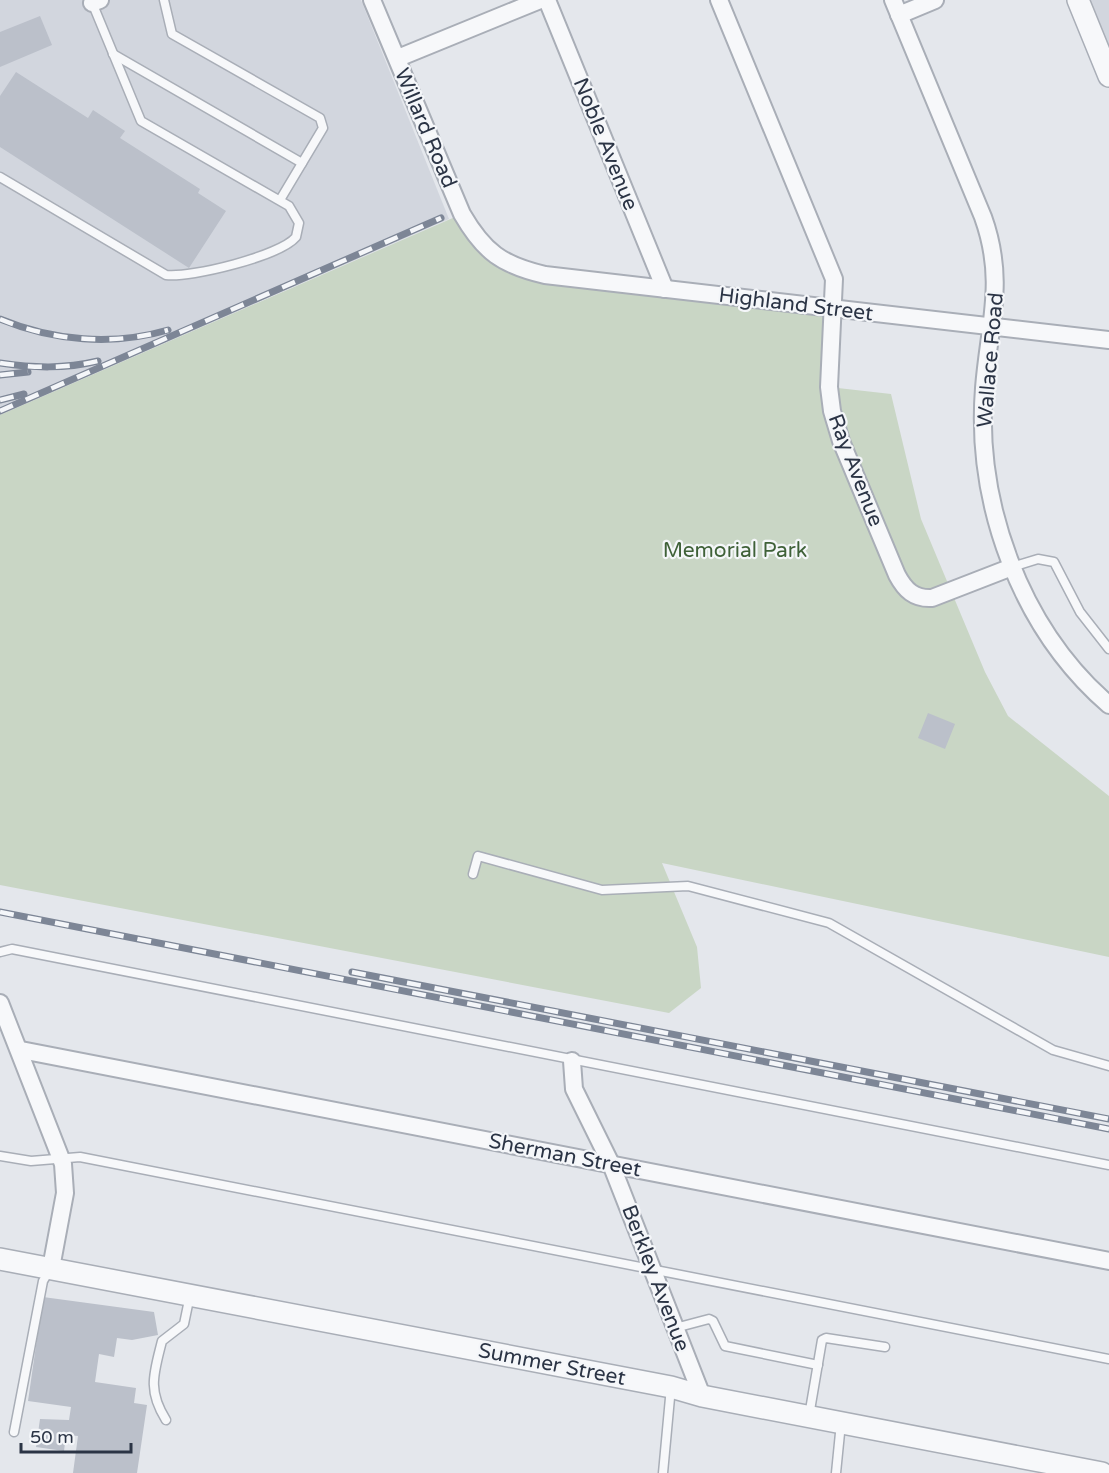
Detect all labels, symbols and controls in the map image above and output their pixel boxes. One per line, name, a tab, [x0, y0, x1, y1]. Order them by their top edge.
street label: Willard Road	[389, 65, 462, 192]
street label: Noble Avenue	[568, 74, 643, 214]
street label: Highland Street	[717, 283, 875, 326]
street label: Wallace Road	[972, 291, 1009, 429]
street label: Ray Avenue	[823, 410, 888, 530]
park label: Memorial Park	[663, 538, 807, 563]
street label: Sherman Street	[487, 1128, 643, 1183]
street label: Berkley Avenue	[616, 1201, 695, 1355]
street label: Summer Street	[476, 1338, 628, 1391]
scale bar	[21, 1416, 130, 1454]
text: 50 m	[30, 1426, 74, 1448]

